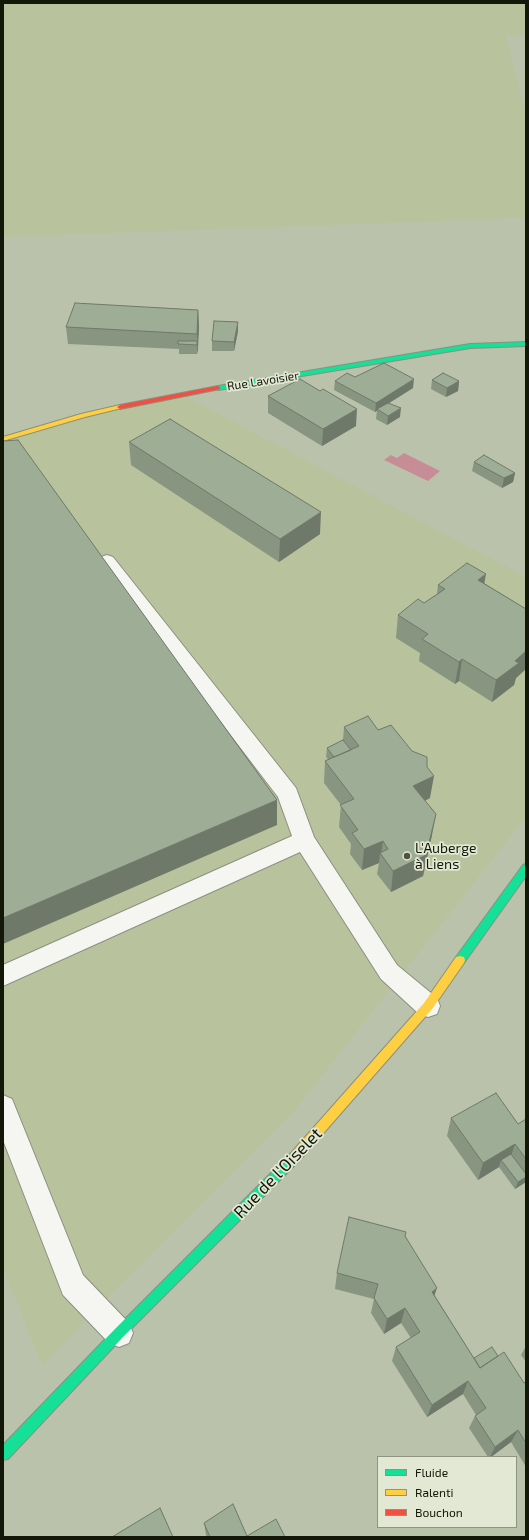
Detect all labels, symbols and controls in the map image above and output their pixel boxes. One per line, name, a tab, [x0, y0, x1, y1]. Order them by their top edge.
street label: Rue Lavoisier	[226, 368, 300, 394]
place label: L'Auberge à Liens	[415, 840, 476, 872]
marker: L'Auberge à Liens	[402, 851, 412, 861]
street label: Rue de l'Oiselet	[230, 1123, 326, 1223]
legend	[377, 1456, 517, 1528]
text: Fluide	[415, 1465, 448, 1479]
text: Ralenti	[415, 1485, 454, 1499]
text: Bouchon	[415, 1505, 463, 1519]

